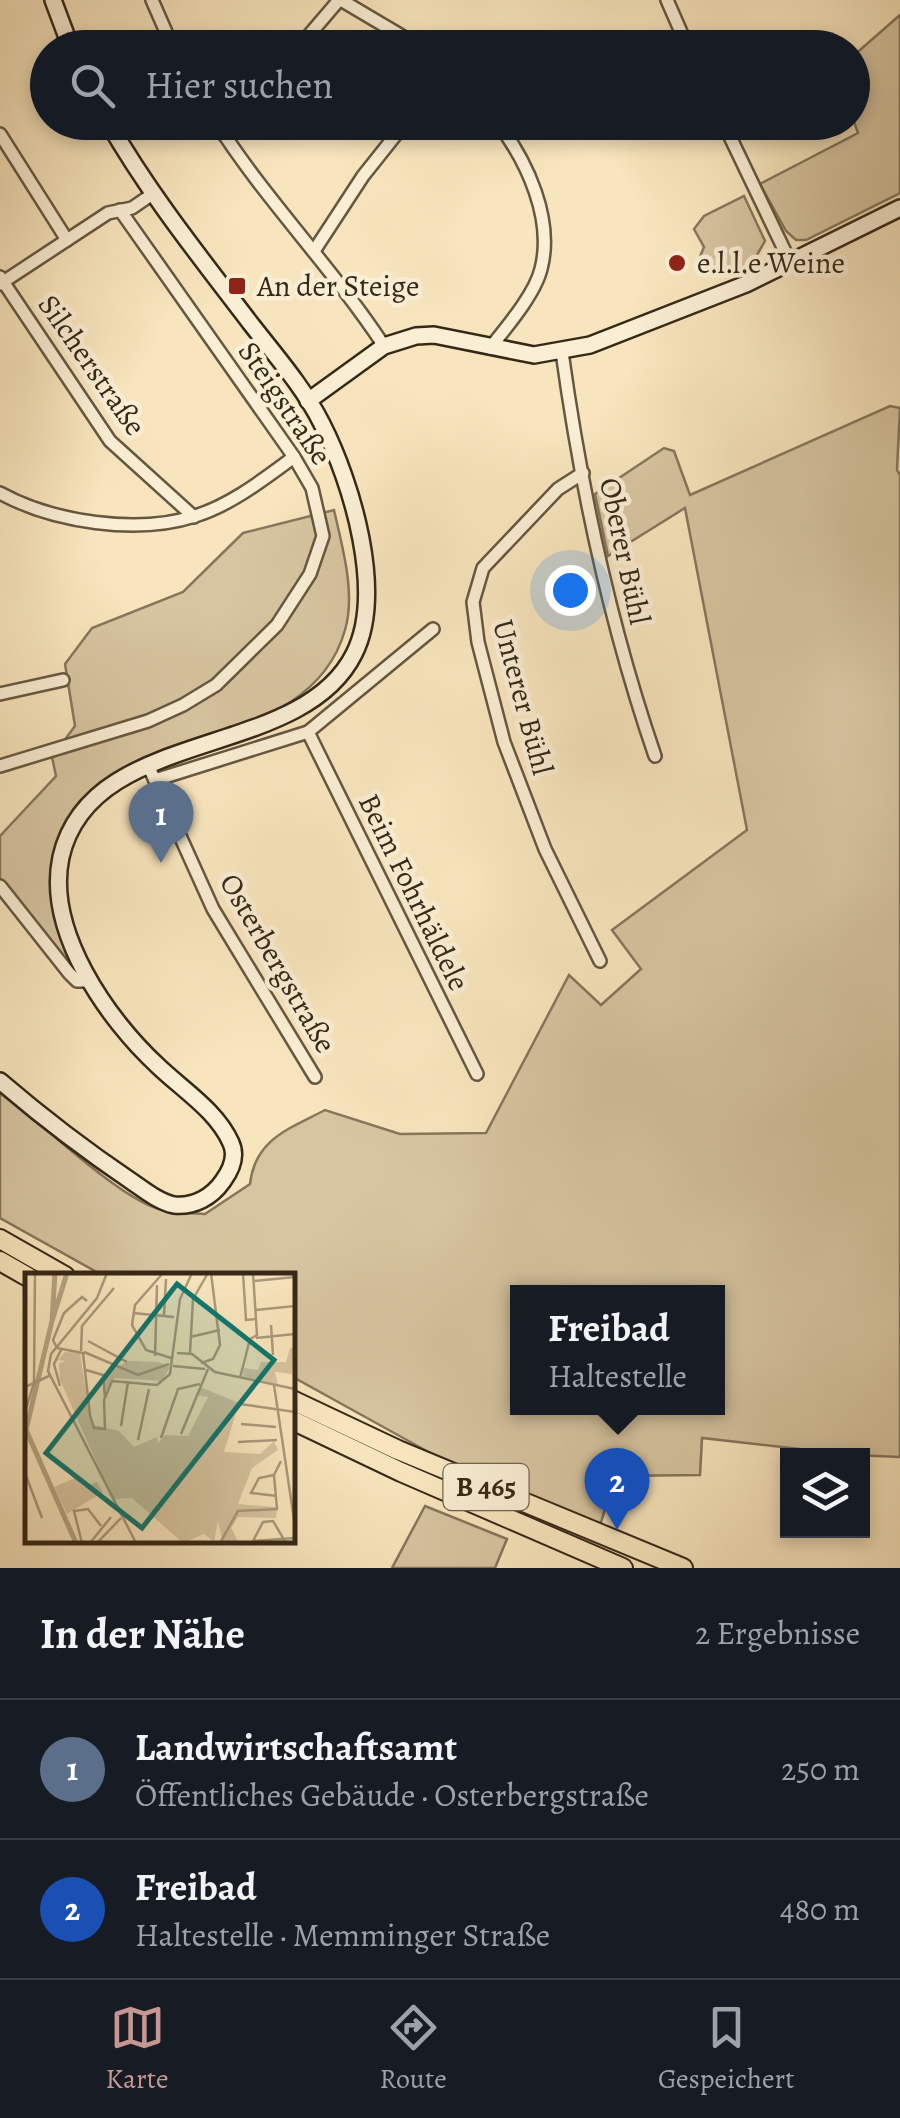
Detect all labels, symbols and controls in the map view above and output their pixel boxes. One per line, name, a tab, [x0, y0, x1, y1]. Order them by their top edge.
search box	[30, 30, 870, 140]
icon: search	[65, 58, 120, 113]
text: Hier suchen	[145, 59, 333, 111]
place label: e.l.l.e Weine	[697, 243, 845, 283]
marker: e.l.l.e Weine	[666, 252, 688, 274]
place label: An der Steige	[256, 266, 419, 306]
marker: An der Steige	[226, 275, 248, 297]
street label: Silcherstraße	[29, 287, 155, 443]
street label: Steigstraße	[229, 333, 341, 473]
street label: Oberer Bühl	[590, 474, 660, 628]
your location	[545, 565, 596, 616]
street label: Unterer Bühl	[483, 615, 563, 779]
pin: 1	[128, 780, 194, 863]
street label: Beim Fohrhäldele	[349, 787, 479, 997]
street label: Osterbergstraße	[210, 866, 346, 1060]
inset map	[25, 1273, 295, 1543]
popup	[510, 1285, 725, 1415]
text: Freibad	[548, 1302, 670, 1354]
text: Haltestelle	[548, 1354, 687, 1398]
pin: 2	[584, 1448, 650, 1530]
map controls	[780, 1448, 870, 1538]
button: layers	[780, 1448, 870, 1538]
road number: B 465	[444, 1464, 528, 1510]
text: In der Nähe	[40, 1605, 245, 1662]
text: 2 Ergebnisse	[695, 1611, 860, 1655]
text: Landwirtschaftsamt	[135, 1721, 457, 1773]
text: 1	[67, 1747, 78, 1791]
text: 250 m	[781, 1747, 860, 1791]
text: Öffentliches Gebäude · Osterbergstraße	[135, 1773, 649, 1817]
text: Freibad	[135, 1861, 257, 1913]
text: 2	[65, 1887, 80, 1931]
text: 480 m	[780, 1887, 860, 1931]
text: Haltestelle · Memminger Straße	[135, 1913, 550, 1957]
tab: Karte	[106, 2000, 168, 2098]
tab: Route	[380, 2000, 447, 2098]
tab: Gespeichert	[658, 2000, 794, 2098]

